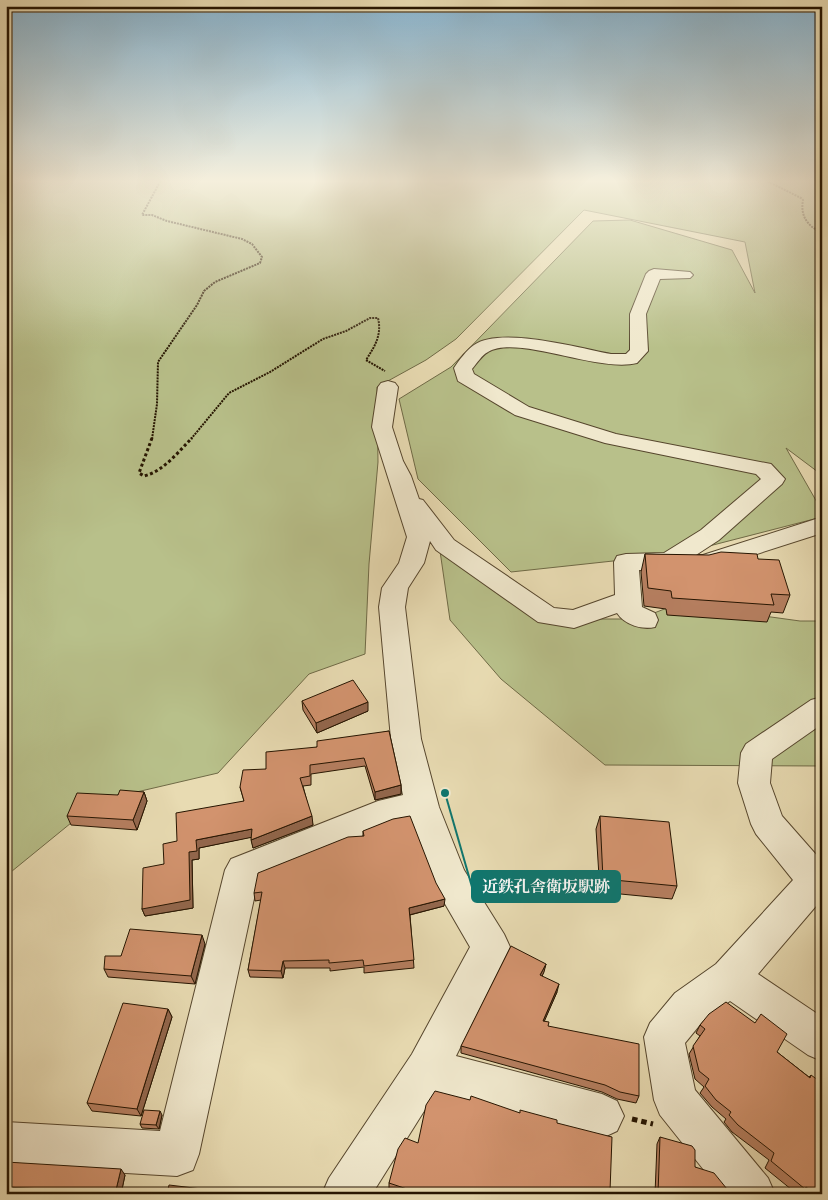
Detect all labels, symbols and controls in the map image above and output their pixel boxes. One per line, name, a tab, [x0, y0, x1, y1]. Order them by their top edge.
callout: 近鉄孔舎衛坂駅跡	[472, 871, 620, 902]
text: 近鉄孔舎衛坂駅跡	[482, 876, 610, 898]

